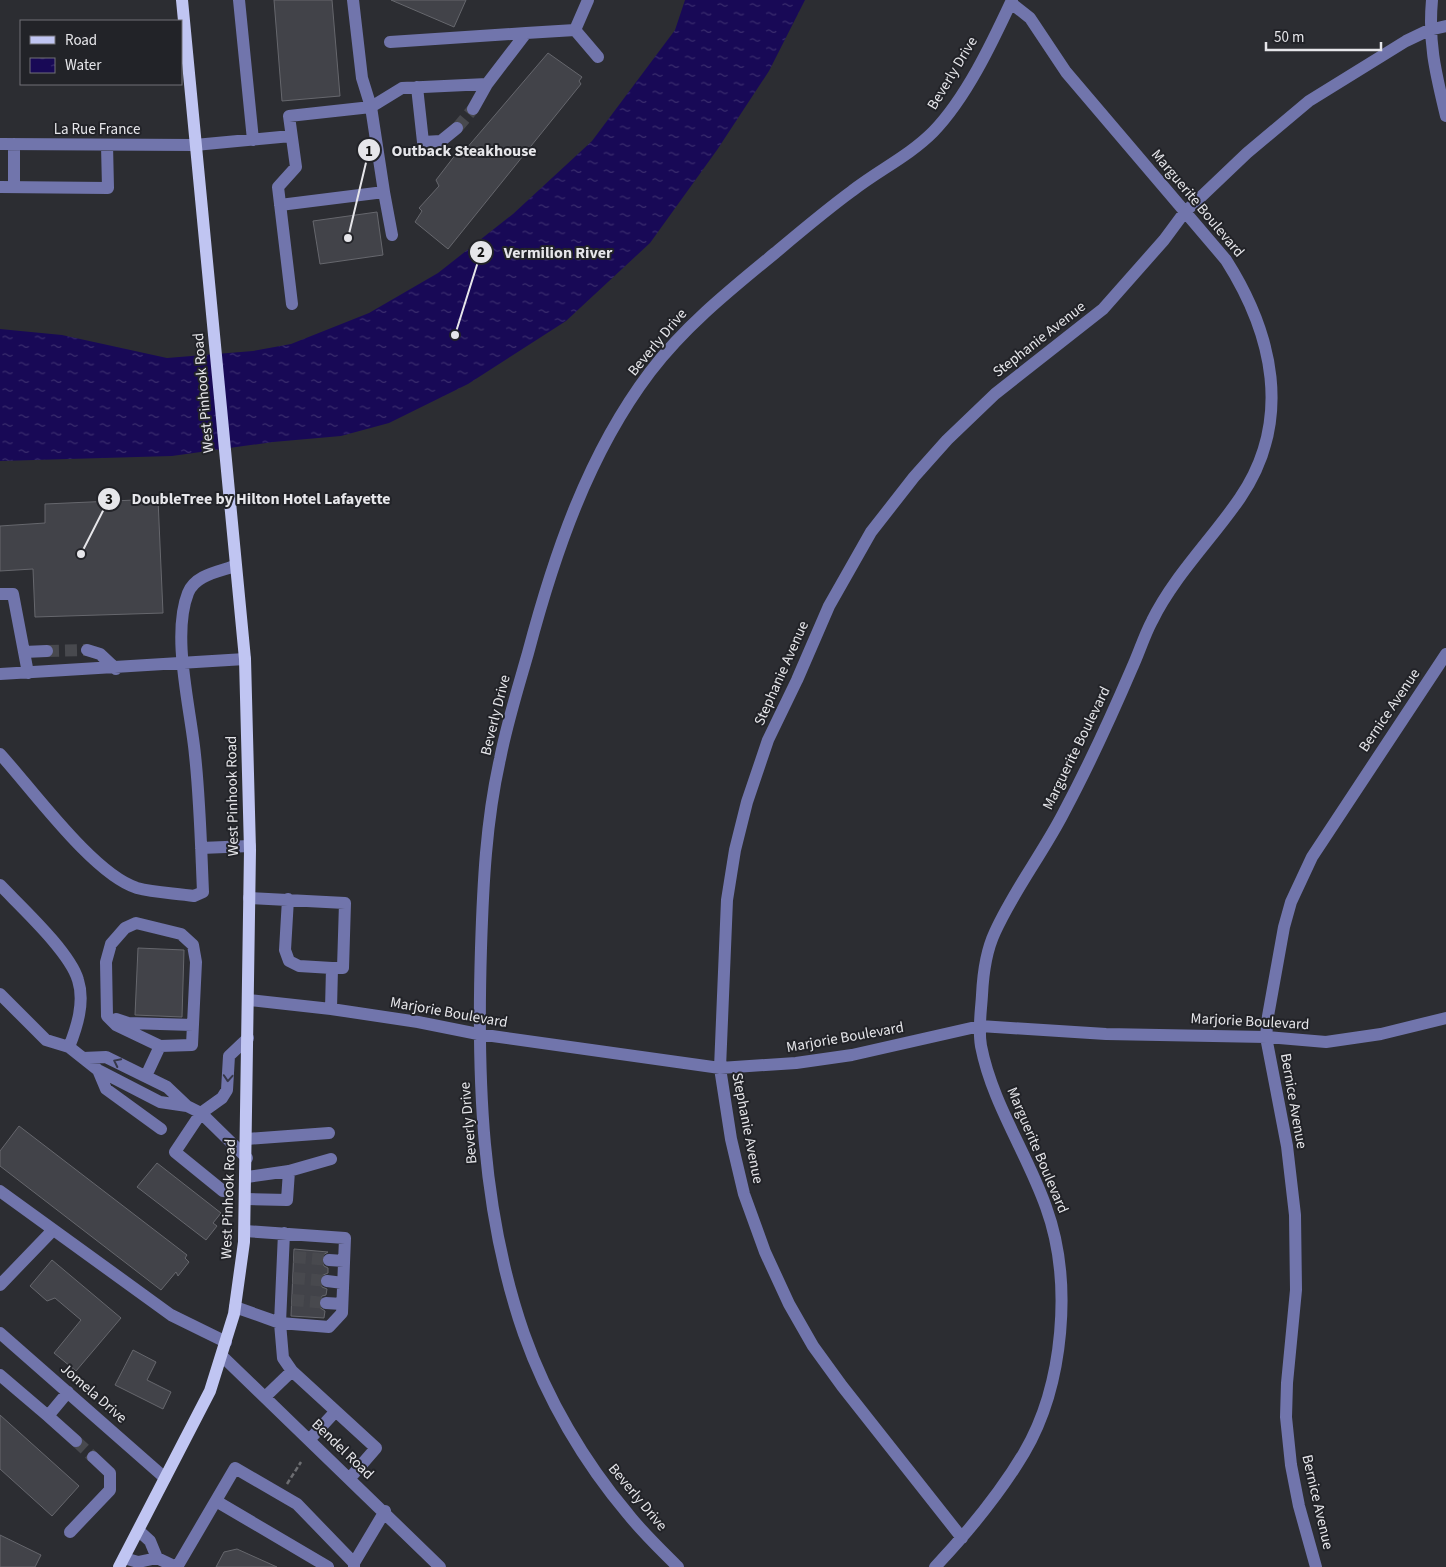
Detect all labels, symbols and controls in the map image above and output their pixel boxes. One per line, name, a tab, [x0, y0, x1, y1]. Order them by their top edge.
legend	[20, 20, 182, 85]
scale bar	[1266, 20, 1381, 52]
text: 50 m	[1274, 27, 1304, 48]
text: Road	[65, 30, 97, 51]
street label: Beverly Drive	[922, 33, 983, 114]
text: Water	[65, 55, 102, 76]
street label: La Rue France	[54, 119, 140, 140]
callout: Outback Steakhouse	[357, 135, 547, 166]
text: Outback Steakhouse	[391, 140, 537, 162]
text: 1	[365, 141, 373, 162]
street label: Marguerite Boulevard	[1146, 145, 1249, 262]
callout: Vermilion River	[468, 237, 622, 268]
text: 2	[477, 242, 485, 263]
text: Vermilion River	[503, 242, 613, 264]
street label: Stephanie Avenue	[988, 296, 1090, 382]
street label: Beverly Drive	[623, 304, 692, 381]
street label: West Pinhook Road	[188, 332, 219, 454]
callout: DoubleTree by Hilton Hotel Lafayette	[97, 483, 401, 514]
text: DoubleTree by Hilton Hotel Lafayette	[131, 488, 391, 510]
text: 3	[105, 489, 113, 510]
street label: Stephanie Avenue	[749, 618, 814, 729]
street label: Bernice Avenue	[1354, 664, 1425, 756]
street label: Beverly Drive	[475, 673, 516, 758]
street label: Marguerite Boulevard	[1037, 683, 1115, 813]
street label: West Pinhook Road	[221, 735, 244, 857]
street label: Marjorie Boulevard	[389, 992, 509, 1033]
street label: Marjorie Boulevard	[1190, 1008, 1310, 1035]
street label: Marjorie Boulevard	[785, 1017, 905, 1058]
street label: Bernice Avenue	[1275, 1052, 1312, 1150]
one-way arrow	[113, 1058, 122, 1068]
street label: Stephanie Avenue	[726, 1071, 769, 1185]
one-way arrow	[222, 1074, 233, 1082]
street label: Beverly Drive	[454, 1081, 483, 1165]
street label: Marguerite Boulevard	[1002, 1084, 1074, 1216]
street label: West Pinhook Road	[216, 1138, 241, 1260]
street label: Jomela Drive	[56, 1359, 132, 1428]
street label: Bendel Road	[307, 1414, 378, 1484]
street label: Bernice Avenue	[1296, 1453, 1339, 1552]
street label: Beverly Drive	[603, 1459, 672, 1536]

